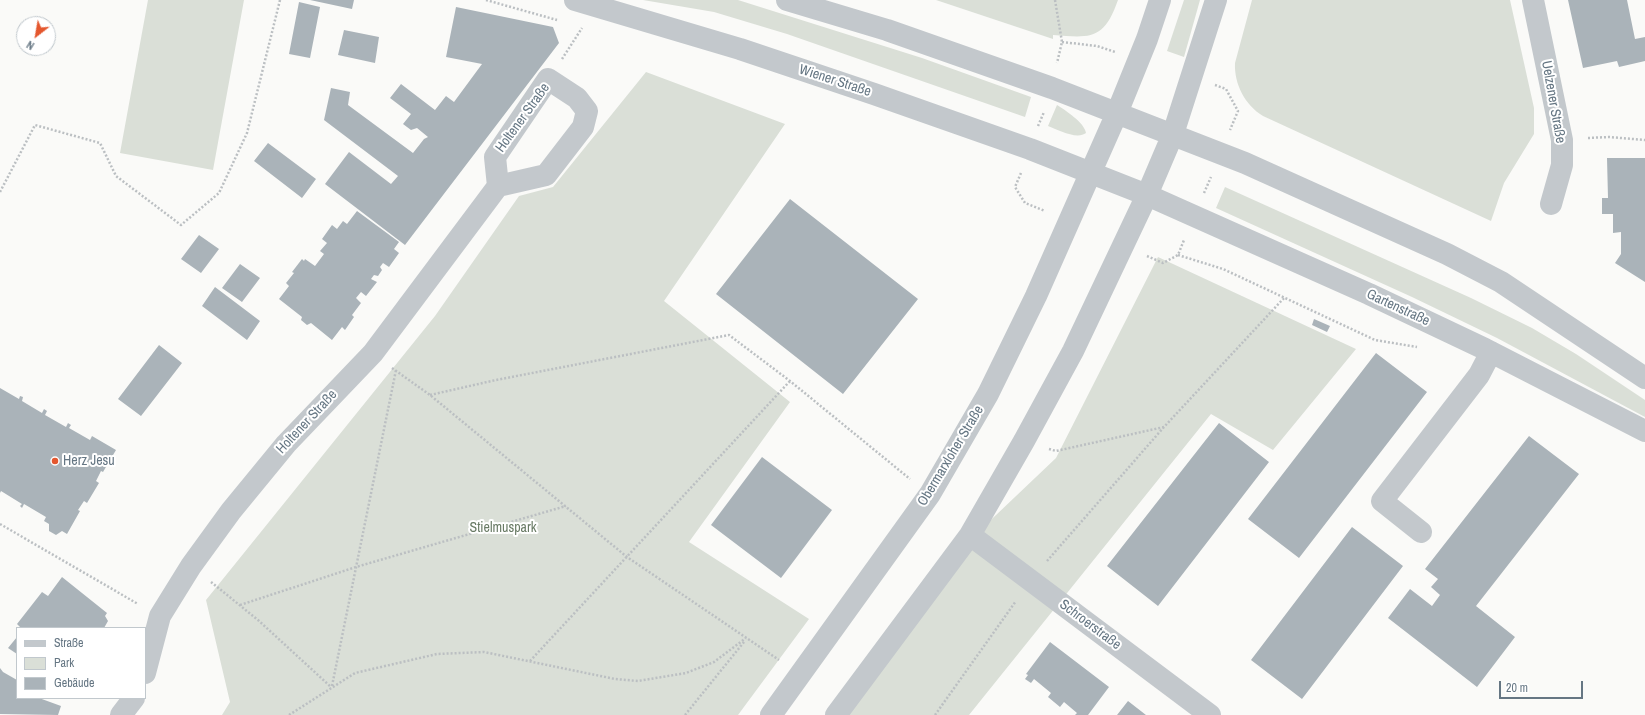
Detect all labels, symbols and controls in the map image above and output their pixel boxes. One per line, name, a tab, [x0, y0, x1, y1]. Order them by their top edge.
north arrow	[16, 16, 56, 56]
text: N	[24, 38, 37, 53]
street label: Uelzener Straße	[1537, 59, 1569, 145]
street label: Wiener Straße	[797, 61, 873, 101]
street label: Holtener Straße	[492, 80, 554, 156]
street label: Gartenstraße	[1364, 286, 1432, 330]
street label: Holtener Straße	[273, 387, 341, 457]
street label: Obermarxloher Straße	[914, 403, 988, 509]
place label: Herz Jesu	[63, 453, 115, 469]
marker: Herz Jesu	[50, 456, 60, 466]
park label: Stielmuspark	[470, 520, 536, 536]
street label: Schroerstraße	[1056, 596, 1124, 654]
legend	[16, 627, 146, 699]
text: Straße	[54, 635, 84, 651]
text: Park	[54, 655, 74, 671]
scale bar	[1501, 673, 1585, 699]
text: Gebäude	[54, 675, 95, 691]
text: 20 m	[1506, 680, 1528, 696]

